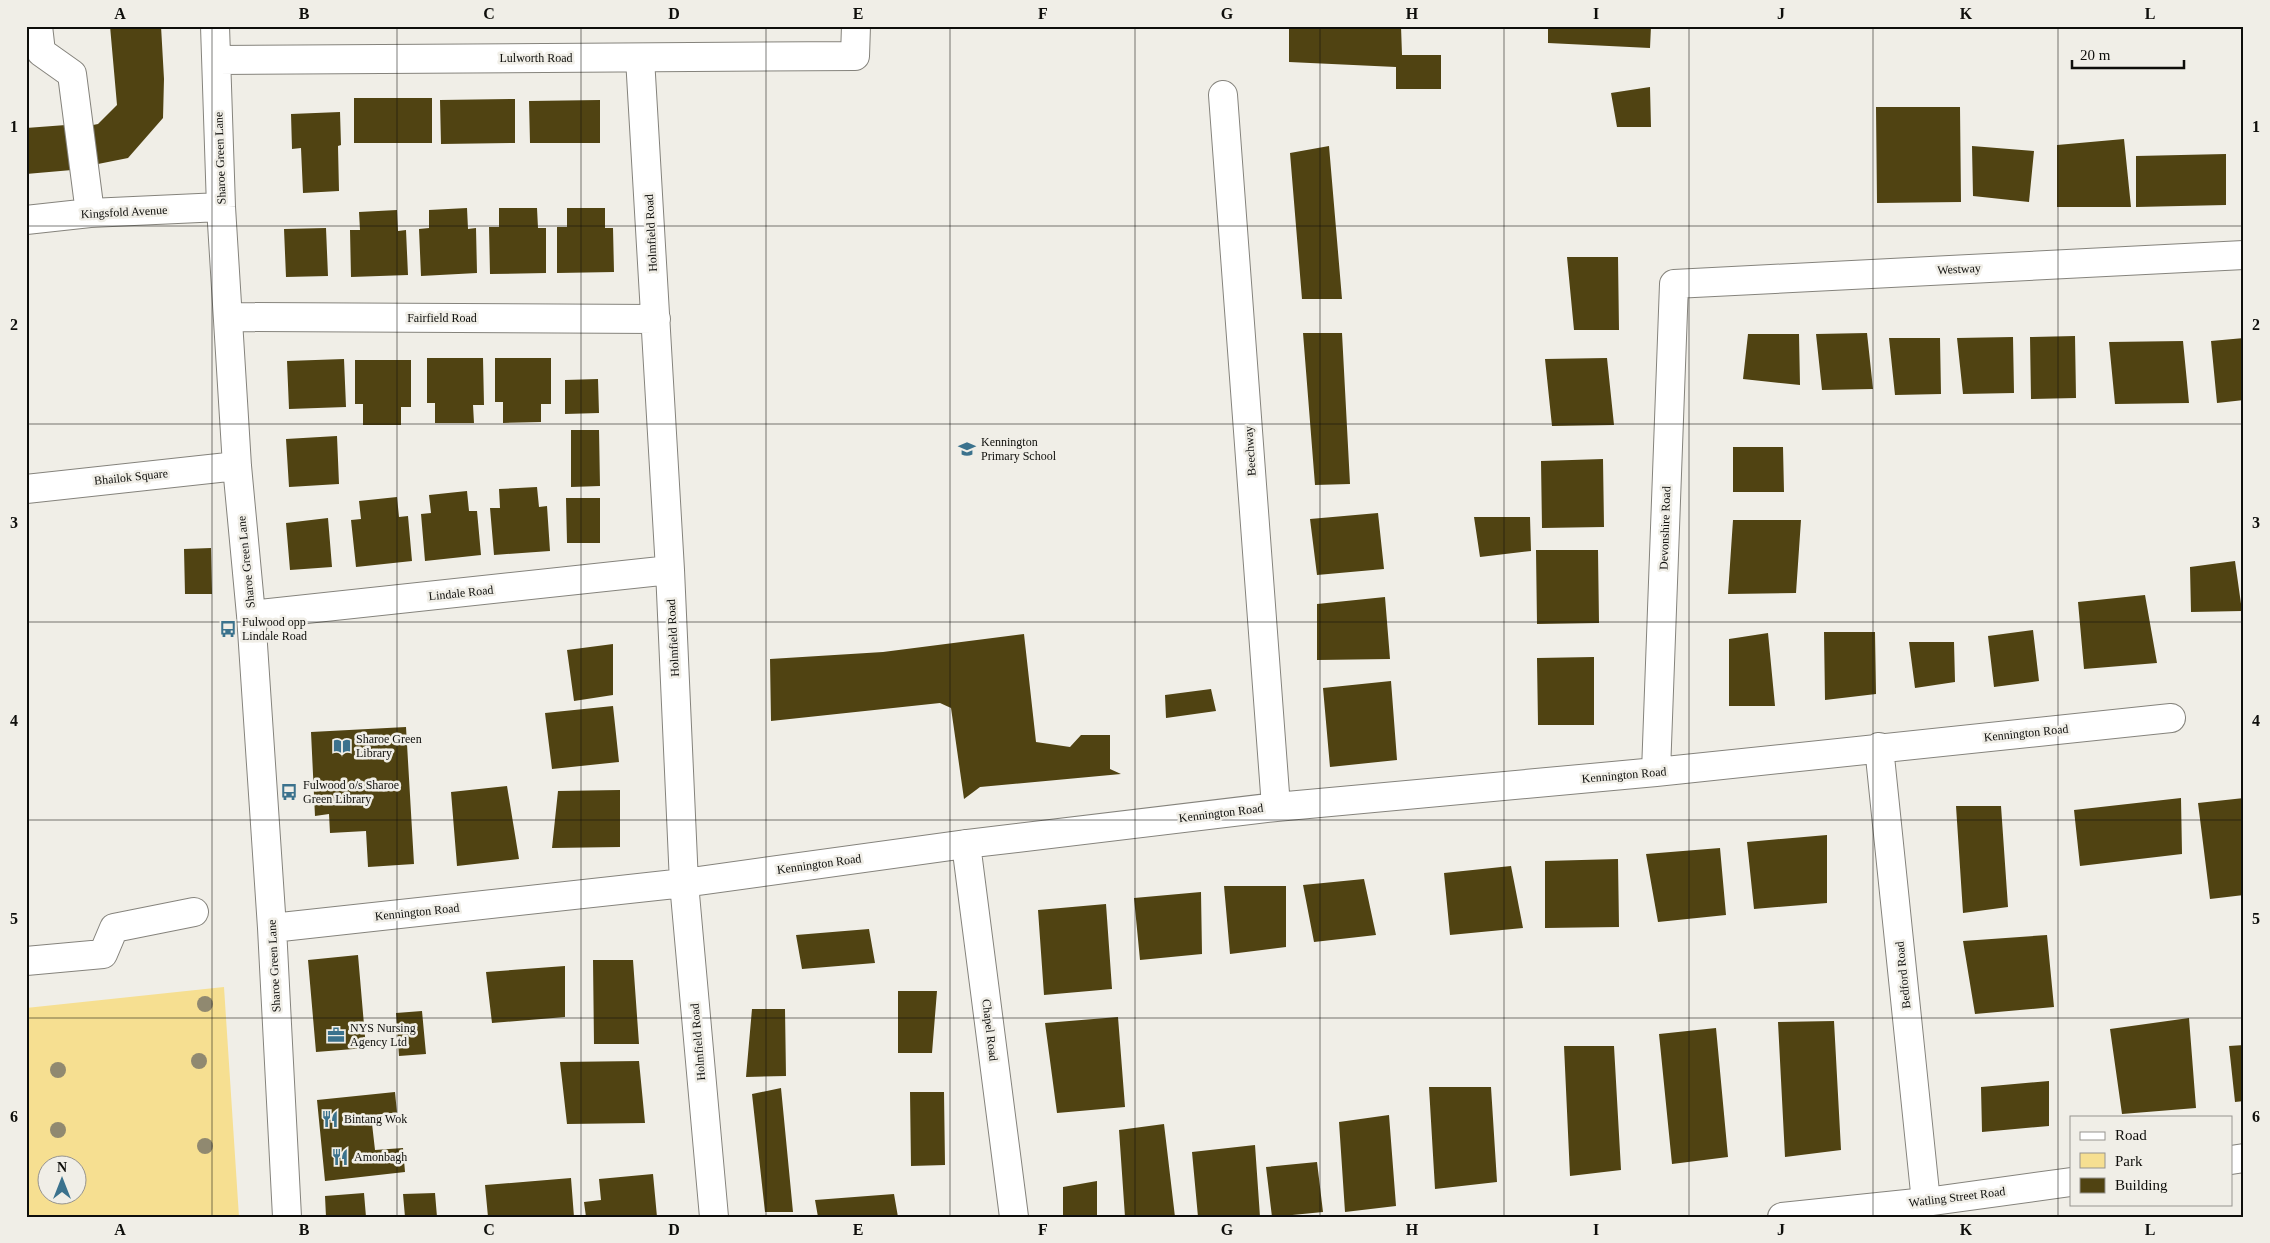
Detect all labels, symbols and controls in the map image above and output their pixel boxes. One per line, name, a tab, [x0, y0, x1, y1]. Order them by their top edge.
text: A	[114, 5, 126, 22]
text: B	[299, 5, 310, 22]
text: C	[483, 5, 495, 22]
text: D	[668, 5, 680, 22]
text: E	[853, 5, 863, 22]
text: F	[1038, 5, 1048, 22]
text: G	[1221, 5, 1234, 22]
text: H	[1406, 5, 1419, 22]
text: I	[1593, 5, 1599, 22]
text: J	[1777, 5, 1785, 22]
text: K	[1960, 5, 1973, 22]
text: L	[2145, 5, 2155, 22]
scale bar	[2072, 38, 2185, 70]
text: 20 m	[2080, 47, 2111, 63]
street label: Lulworth Road	[500, 51, 573, 65]
street label: Sharoe Green Lane	[211, 111, 229, 205]
text: 1	[10, 118, 18, 135]
text: 1	[2252, 118, 2260, 135]
street label: Holmfield Road	[642, 194, 660, 272]
street label: Kingsfold Avenue	[80, 203, 168, 221]
street label: Westway	[1937, 261, 1981, 277]
street label: Fairfield Road	[407, 311, 477, 325]
text: 2	[10, 316, 18, 333]
text: 2	[2252, 316, 2260, 333]
street label: Beechway	[1241, 426, 1259, 476]
place label: Kennington Primary School	[981, 435, 1057, 463]
school or university icon: Kennington Primary School	[957, 439, 977, 459]
street label: Bhailok Square	[93, 466, 169, 488]
street label: Devonshire Road	[1657, 486, 1673, 570]
text: 3	[10, 514, 18, 531]
text: 3	[2252, 514, 2260, 531]
street label: Sharoe Green Lane	[234, 515, 258, 609]
street label: Lindale Road	[428, 583, 494, 603]
street label: Holmfield Road	[664, 599, 682, 677]
place label: Fulwood opp Lindale Road	[242, 615, 307, 643]
bus stop icon: Fulwood opp Lindale Road	[218, 619, 238, 639]
text: 4	[10, 712, 18, 729]
text: 4	[2252, 712, 2260, 729]
street label: Kennington Road	[1983, 722, 2069, 744]
place label: Sharoe Green Library	[356, 732, 422, 760]
library icon: Sharoe Green Library	[332, 736, 352, 756]
street label: Kennington Road	[1581, 764, 1667, 786]
place label: Fulwood o/s Sharoe Green Library	[303, 778, 399, 806]
bus stop icon: Fulwood o/s Sharoe Green Library	[279, 782, 299, 802]
street label: Kennington Road	[1178, 801, 1264, 825]
street label: Kennington Road	[776, 851, 862, 877]
street label: Kennington Road	[374, 901, 460, 923]
text: 5	[10, 910, 18, 927]
text: 5	[2252, 910, 2260, 927]
street label: Sharoe Green Lane	[265, 919, 283, 1013]
street label: Bedford Road	[1893, 941, 1913, 1009]
street label: Chapel Road	[979, 998, 1001, 1062]
street label: Holmfield Road	[688, 1003, 708, 1081]
place label: NYS Nursing Agency Ltd	[350, 1021, 416, 1049]
office icon: NYS Nursing Agency Ltd	[326, 1025, 346, 1045]
text: 6	[10, 1108, 18, 1125]
text: 6	[2252, 1108, 2260, 1125]
restaurant icon: Bintang Wok	[320, 1109, 340, 1129]
place label: Bintang Wok	[344, 1112, 407, 1126]
legend	[2070, 1116, 2232, 1206]
text: Road	[2115, 1127, 2147, 1143]
restaurant icon: Amonbagh	[330, 1147, 350, 1167]
place label: Amonbagh	[354, 1150, 407, 1164]
text: Park	[2115, 1153, 2143, 1169]
north arrow	[38, 1156, 88, 1206]
text: N	[57, 1160, 67, 1175]
text: Building	[2115, 1177, 2168, 1193]
street label: Watling Street Road	[1908, 1184, 2006, 1210]
text: A	[114, 1221, 126, 1238]
text: B	[299, 1221, 310, 1238]
text: C	[483, 1221, 495, 1238]
text: D	[668, 1221, 680, 1238]
text: E	[853, 1221, 863, 1238]
text: F	[1038, 1221, 1048, 1238]
text: G	[1221, 1221, 1234, 1238]
text: H	[1406, 1221, 1419, 1238]
text: I	[1593, 1221, 1599, 1238]
text: J	[1777, 1221, 1785, 1238]
text: K	[1960, 1221, 1973, 1238]
text: L	[2145, 1221, 2155, 1238]

